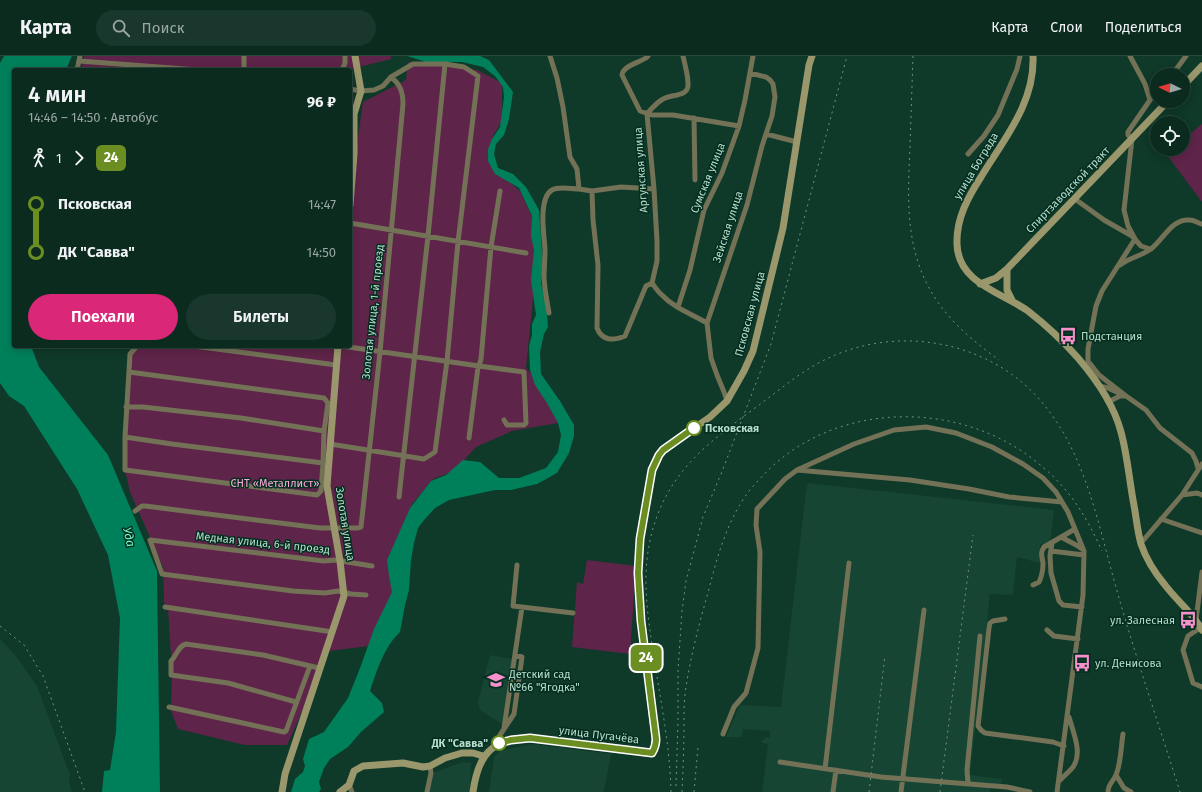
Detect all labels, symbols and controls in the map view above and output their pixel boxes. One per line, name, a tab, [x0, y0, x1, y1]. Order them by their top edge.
search box	[96, 10, 376, 46]
text: Карта	[20, 16, 72, 39]
icon: search	[110, 17, 132, 39]
text: Поиск	[142, 19, 184, 37]
text: Карта	[991, 19, 1028, 36]
text: Слои	[1050, 19, 1083, 36]
text: Поделиться	[1105, 19, 1182, 36]
north arrow	[1150, 68, 1190, 108]
map controls	[1150, 68, 1190, 156]
text: 4 мин	[28, 81, 86, 108]
text: 96 ₽	[307, 93, 336, 111]
text: 14:46 – 14:50 · Автобус	[28, 110, 158, 125]
button: locate	[1150, 116, 1190, 156]
street label: Аргунская улица	[632, 127, 650, 213]
street label: улица Бограда	[951, 130, 1001, 202]
street label: Сумская улица	[688, 141, 728, 215]
street label: Спиртзаводской тракт	[1023, 144, 1113, 236]
icon: walk	[28, 147, 50, 169]
icon: forward	[68, 147, 90, 169]
text: 24	[104, 149, 118, 166]
text: 1	[56, 151, 62, 166]
street label: Зейская улица	[710, 189, 746, 265]
text: Псковская	[58, 195, 132, 213]
text: 14:47	[308, 197, 336, 212]
text: ДК "Савва"	[58, 243, 135, 261]
street label: Золотая улица, 1-й проезд	[359, 244, 387, 380]
text: 14:50	[307, 245, 336, 260]
street label: Псковская улица	[732, 270, 768, 358]
button: Поехали	[28, 294, 178, 340]
button: Билеты	[186, 294, 336, 340]
bus stop icon: Подстанция	[1058, 326, 1078, 346]
place label: Подстанция	[1081, 330, 1142, 343]
marker: Псковская	[686, 420, 702, 436]
place label: Псковская	[705, 422, 759, 435]
park label: СНТ «Металлист»	[230, 477, 320, 490]
street label: Золотая улица	[333, 486, 357, 562]
water label: Уда	[120, 526, 138, 548]
street label: Медная улица, 6-й проезд	[195, 529, 331, 557]
bus stop icon: ул. Залесная	[1178, 610, 1198, 630]
place label: ул. Залесная	[1110, 614, 1175, 627]
line badge: 24	[628, 645, 664, 671]
text: 24	[639, 649, 653, 666]
bus stop icon: ул. Денисова	[1072, 653, 1092, 673]
place label: ул. Денисова	[1095, 657, 1162, 670]
place label: Детский сад №66 "Ягодка"	[508, 668, 580, 694]
school or university icon: Детский сад №66 "Ягодка"	[486, 670, 506, 690]
street label: улица Пугачёва	[558, 724, 640, 746]
marker: ДК "Савва"	[491, 735, 507, 751]
place label: ДК "Савва"	[431, 737, 488, 750]

